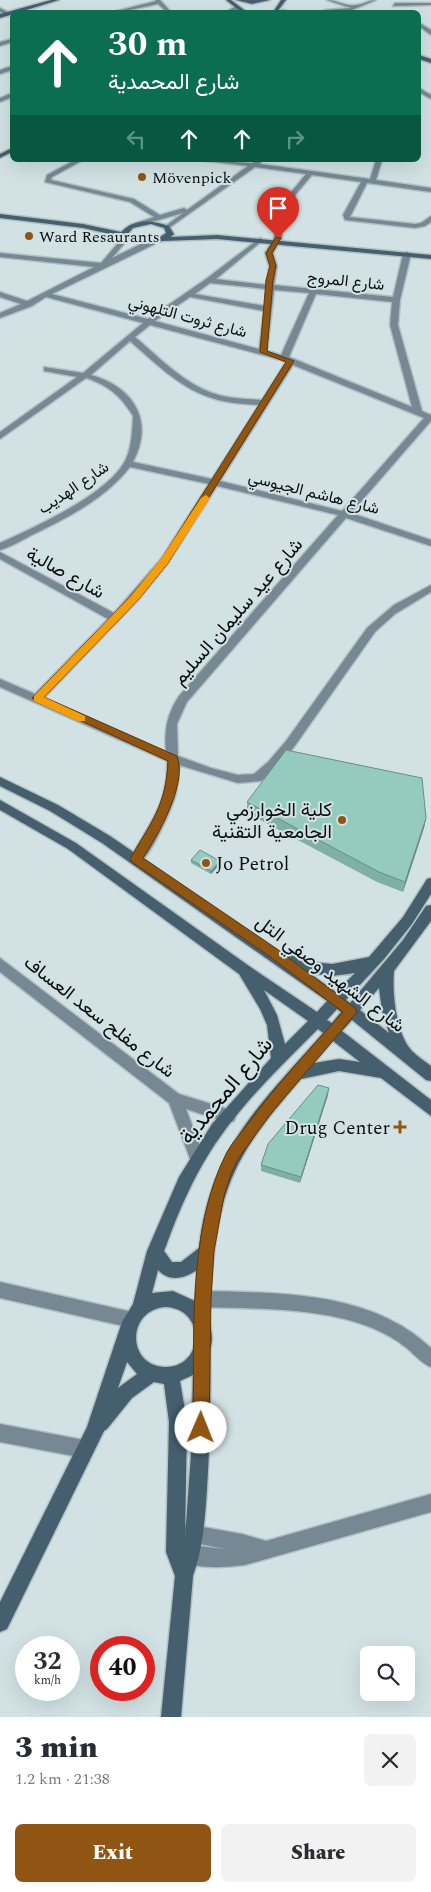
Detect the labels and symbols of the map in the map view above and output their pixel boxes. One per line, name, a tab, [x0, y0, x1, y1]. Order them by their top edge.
place label: Mövenpick	[152, 166, 231, 190]
marker: Mövenpick	[136, 171, 148, 183]
pin	[257, 187, 299, 238]
place label: Ward Resaurants	[39, 225, 160, 249]
marker: Ward Resaurants	[23, 230, 35, 242]
street label: شارع المروج	[306, 265, 386, 297]
street label: شارع ثروت التلهوني	[126, 290, 250, 345]
street label: شارع الهديب	[33, 455, 114, 520]
street label: شارع هاشم الجيوسي	[245, 465, 382, 522]
street label: شارع عيد سليمان السليم	[166, 532, 310, 692]
street label: شارع صالية	[21, 540, 110, 607]
place label: كلية الخوارزمي الجامعية التقنية	[212, 796, 332, 847]
marker: كلية الخوارزمي الجامعية التقنية	[336, 814, 348, 826]
place label: Jo Petrol	[216, 850, 289, 879]
marker: Jo Petrol	[200, 857, 212, 869]
street label: شارع الشهيد وصفي التل	[249, 908, 411, 1040]
street label: شارع مفلح سعد العساف	[17, 949, 181, 1086]
street label: شارع المحمدية	[171, 1030, 281, 1152]
place label: Drug Center	[284, 1114, 390, 1143]
marker: Drug Center	[394, 1121, 406, 1133]
position arrow	[174, 1401, 226, 1453]
speed limit sign: 40	[90, 1636, 155, 1701]

